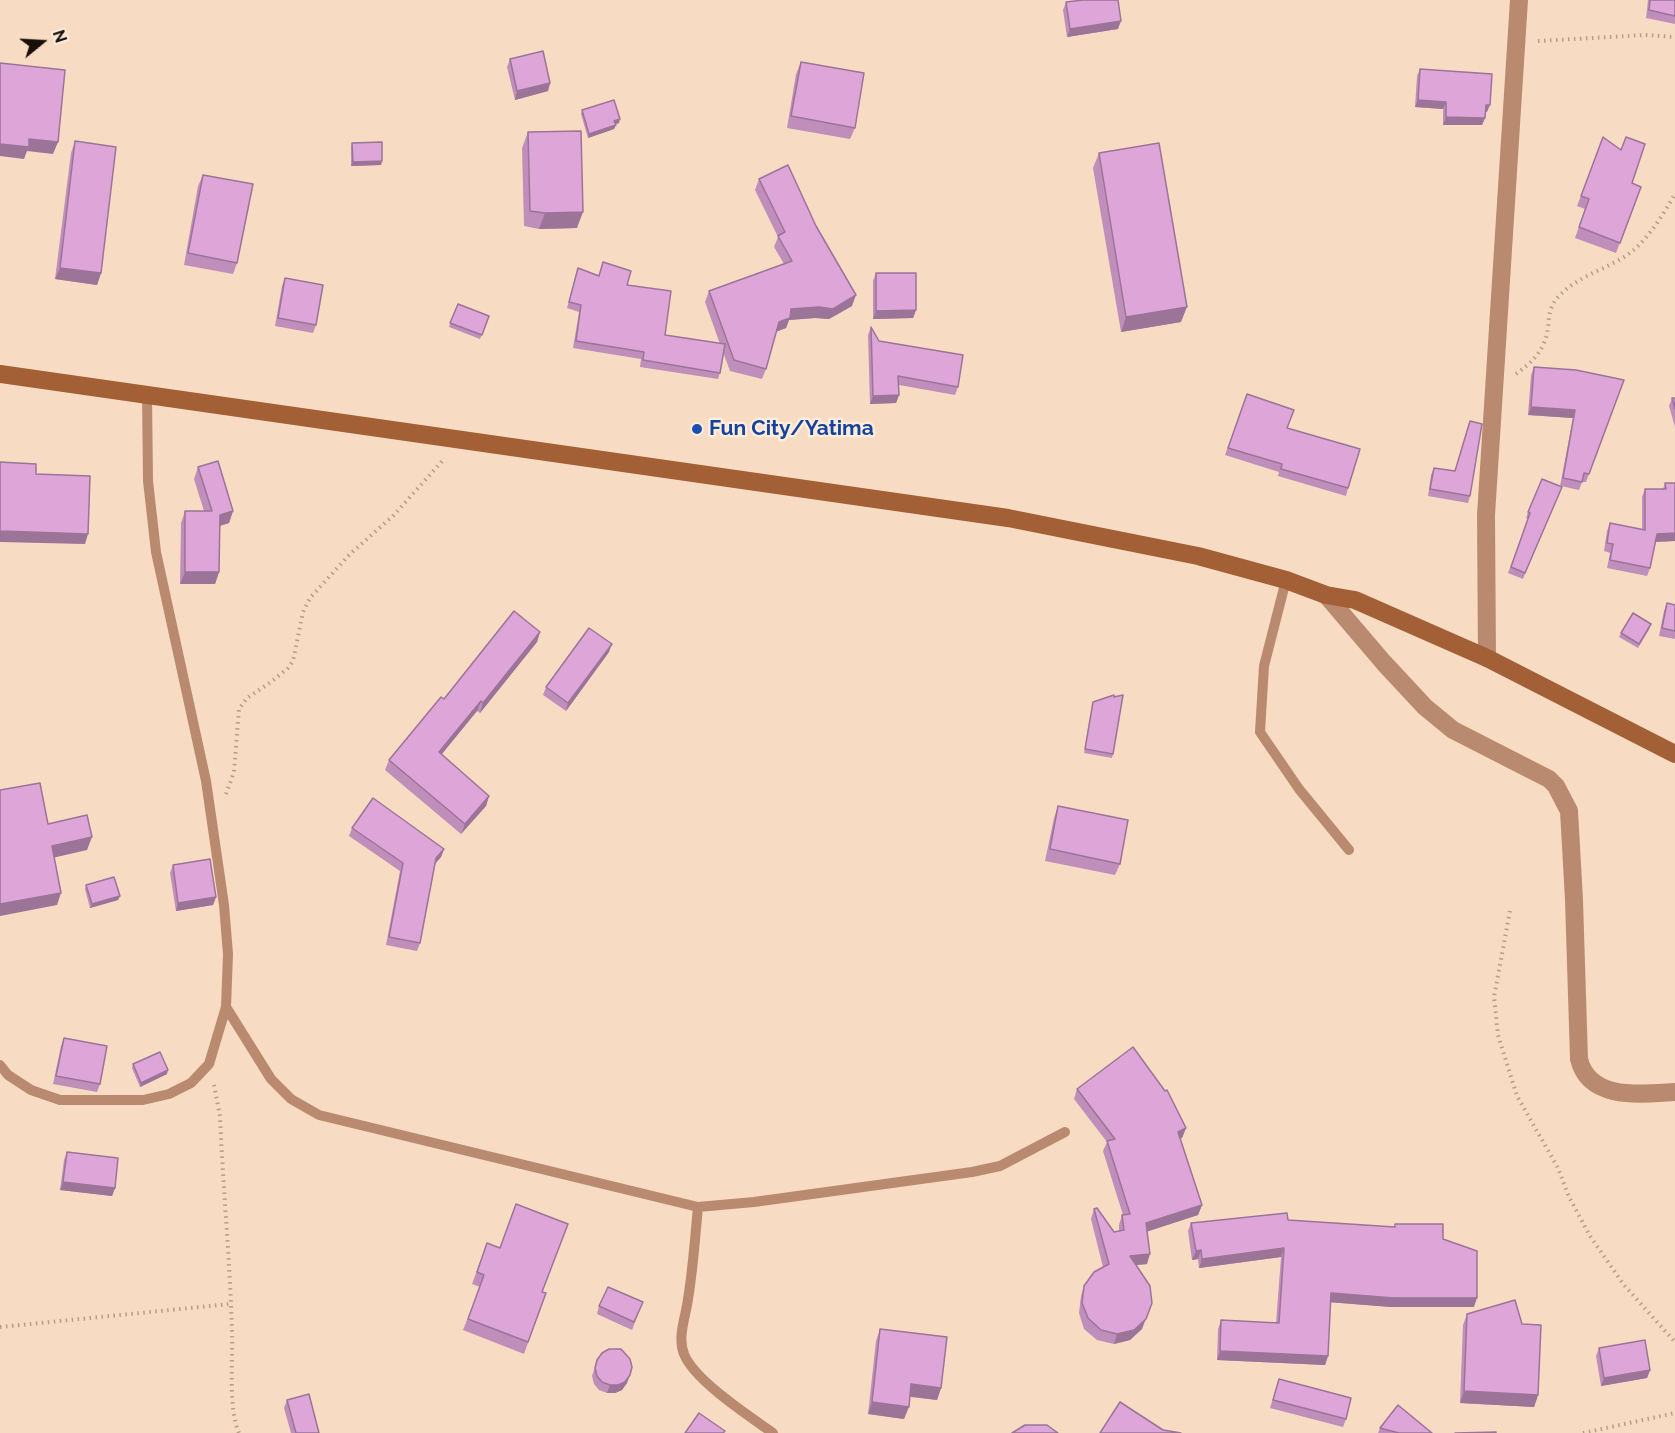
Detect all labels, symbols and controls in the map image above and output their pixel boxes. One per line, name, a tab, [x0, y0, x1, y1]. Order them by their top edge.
north arrow	[12, 12, 72, 72]
text: N	[49, 28, 71, 45]
place label: Fun City/Yatima	[709, 416, 874, 442]
marker: Fun City/Yatima	[690, 422, 704, 436]

